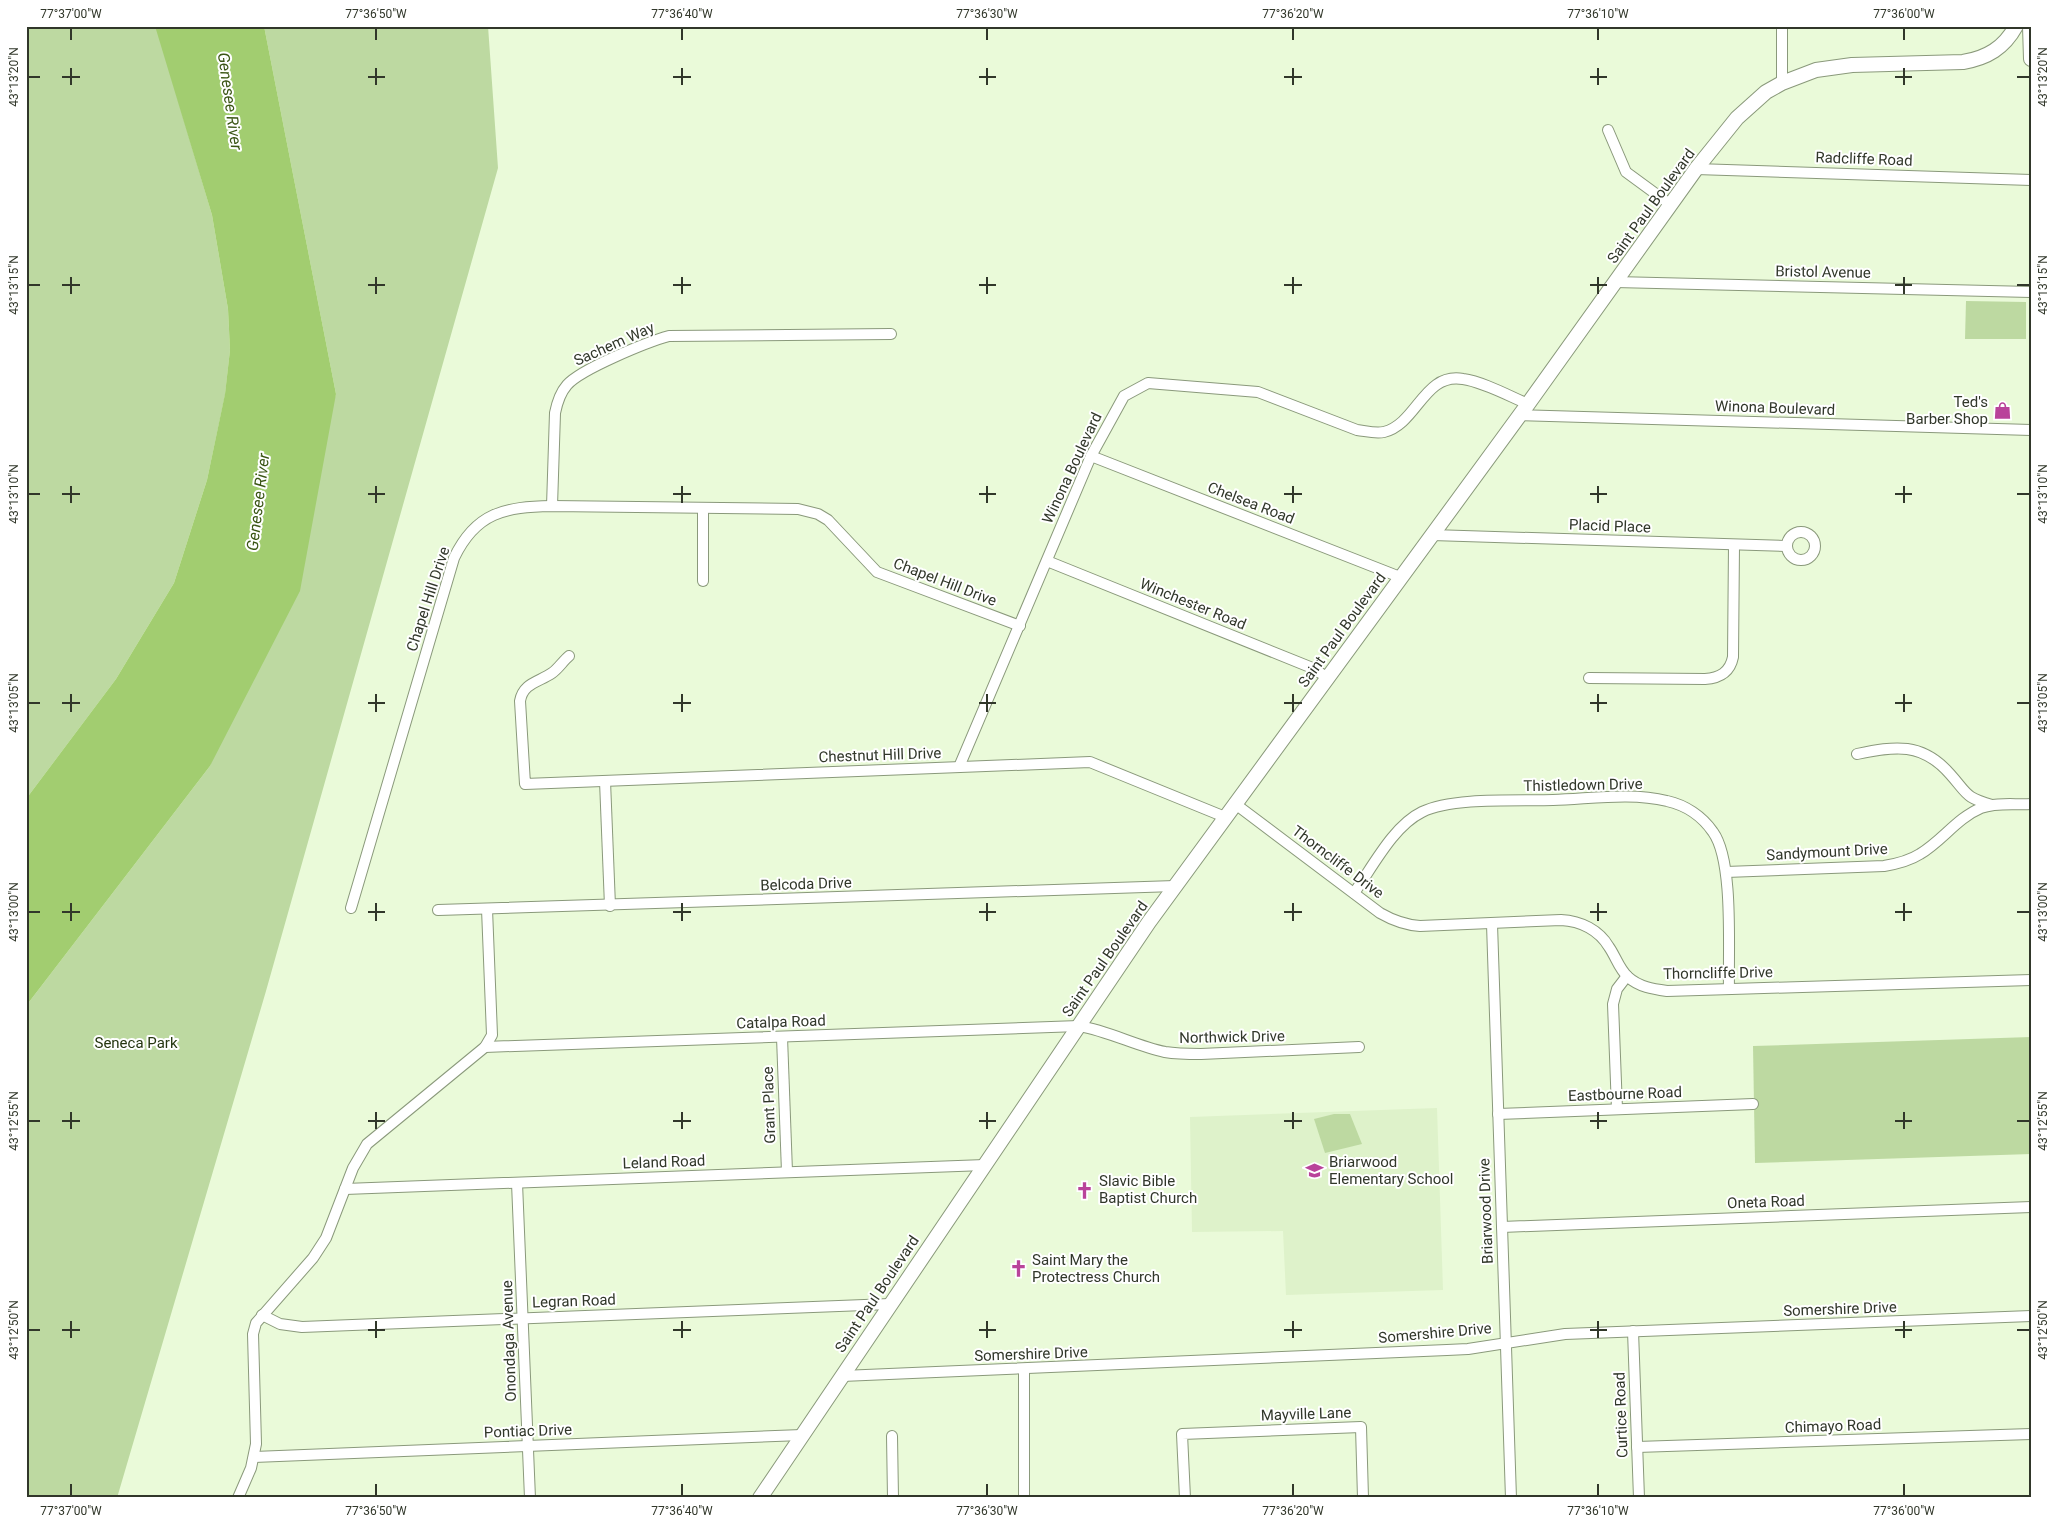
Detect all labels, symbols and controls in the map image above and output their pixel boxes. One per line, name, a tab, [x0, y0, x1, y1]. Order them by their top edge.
text: 77°37'00"W	[40, 7, 102, 21]
text: 77°36'50"W	[345, 7, 407, 21]
text: 77°36'40"W	[651, 7, 713, 21]
text: 77°36'30"W	[956, 7, 1018, 21]
text: 77°36'20"W	[1262, 7, 1324, 21]
text: 77°36'10"W	[1567, 7, 1629, 21]
text: 77°36'00"W	[1873, 7, 1935, 21]
text: 43°13'20"N	[7, 47, 21, 107]
text: 43°13'20"N	[2036, 47, 2050, 107]
water label: Genesee River	[214, 51, 246, 152]
street label: Saint Paul Boulevard	[1603, 145, 1699, 267]
street label: Radcliffe Road	[1815, 148, 1913, 170]
text: 43°13'15"N	[7, 255, 21, 315]
text: 43°13'15"N	[2036, 255, 2050, 315]
street label: Bristol Avenue	[1775, 262, 1871, 282]
street label: Sachem Way	[571, 318, 657, 370]
place label: Ted's Barber Shop	[1906, 393, 1988, 428]
street label: Winona Boulevard	[1715, 397, 1835, 419]
shop icon: Ted's Barber Shop	[1992, 401, 2012, 421]
street label: Winona Boulevard	[1038, 410, 1106, 526]
water label: Genesee River	[243, 451, 274, 552]
text: 43°13'10"N	[7, 464, 21, 524]
text: 43°13'10"N	[2036, 464, 2050, 524]
street label: Chelsea Road	[1205, 478, 1297, 528]
street label: Placid Place	[1569, 516, 1651, 536]
street label: Chapel Hill Drive	[403, 544, 453, 654]
street label: Chapel Hill Drive	[891, 554, 999, 610]
street label: Saint Paul Boulevard	[1294, 569, 1390, 691]
street label: Winchester Road	[1137, 574, 1249, 634]
text: 43°13'05"N	[7, 673, 21, 733]
text: 43°13'05"N	[2036, 673, 2050, 733]
street label: Chestnut Hill Drive	[818, 744, 942, 766]
street label: Thistledown Drive	[1523, 775, 1643, 795]
street label: Thorncliffe Drive	[1289, 822, 1387, 902]
street label: Sandymount Drive	[1766, 840, 1888, 864]
street label: Belcoda Drive	[760, 873, 852, 895]
text: 43°13'00"N	[7, 882, 21, 942]
text: 43°13'00"N	[2036, 882, 2050, 942]
street label: Saint Paul Boulevard	[1058, 898, 1152, 1020]
street label: Thorncliffe Drive	[1663, 963, 1773, 983]
street label: Catalpa Road	[736, 1011, 826, 1033]
street label: Northwick Drive	[1179, 1027, 1285, 1047]
park label: Seneca Park	[94, 1034, 178, 1052]
street label: Grant Place	[759, 1066, 779, 1144]
street label: Eastbourne Road	[1568, 1083, 1682, 1105]
text: 43°12'55"N	[7, 1091, 21, 1151]
text: 43°12'55"N	[2036, 1091, 2050, 1151]
street label: Leland Road	[622, 1152, 706, 1172]
place label: Briarwood Elementary School	[1329, 1153, 1453, 1188]
street label: Briarwood Drive	[1475, 1158, 1497, 1264]
school or university icon: Briarwood Elementary School	[1305, 1161, 1325, 1181]
place label: Slavic Bible Baptist Church	[1099, 1172, 1197, 1207]
church icon: Slavic Bible Baptist Church	[1075, 1180, 1095, 1200]
street label: Oneta Road	[1727, 1192, 1805, 1212]
street label: Saint Paul Boulevard	[831, 1232, 923, 1356]
place label: Saint Mary the Protectress Church	[1032, 1251, 1160, 1286]
church icon: Saint Mary the Protectress Church	[1008, 1259, 1028, 1279]
street label: Onondaga Avenue	[498, 1280, 520, 1402]
street label: Legran Road	[532, 1291, 616, 1311]
street label: Somershire Drive	[1783, 1298, 1897, 1320]
text: 43°12'50"N	[7, 1300, 21, 1360]
text: 43°12'50"N	[2036, 1300, 2050, 1360]
street label: Somershire Drive	[1378, 1319, 1492, 1347]
street label: Somershire Drive	[974, 1343, 1088, 1365]
street label: Curtice Road	[1611, 1372, 1631, 1458]
street label: Mayville Lane	[1260, 1403, 1352, 1425]
street label: Chimayo Road	[1784, 1415, 1882, 1437]
street label: Pontiac Drive	[484, 1420, 572, 1442]
text: 77°37'00"W	[40, 1504, 102, 1518]
text: 77°36'50"W	[345, 1504, 407, 1518]
text: 77°36'40"W	[651, 1504, 713, 1518]
text: 77°36'30"W	[956, 1504, 1018, 1518]
text: 77°36'20"W	[1262, 1504, 1324, 1518]
text: 77°36'10"W	[1567, 1504, 1629, 1518]
text: 77°36'00"W	[1873, 1504, 1935, 1518]

